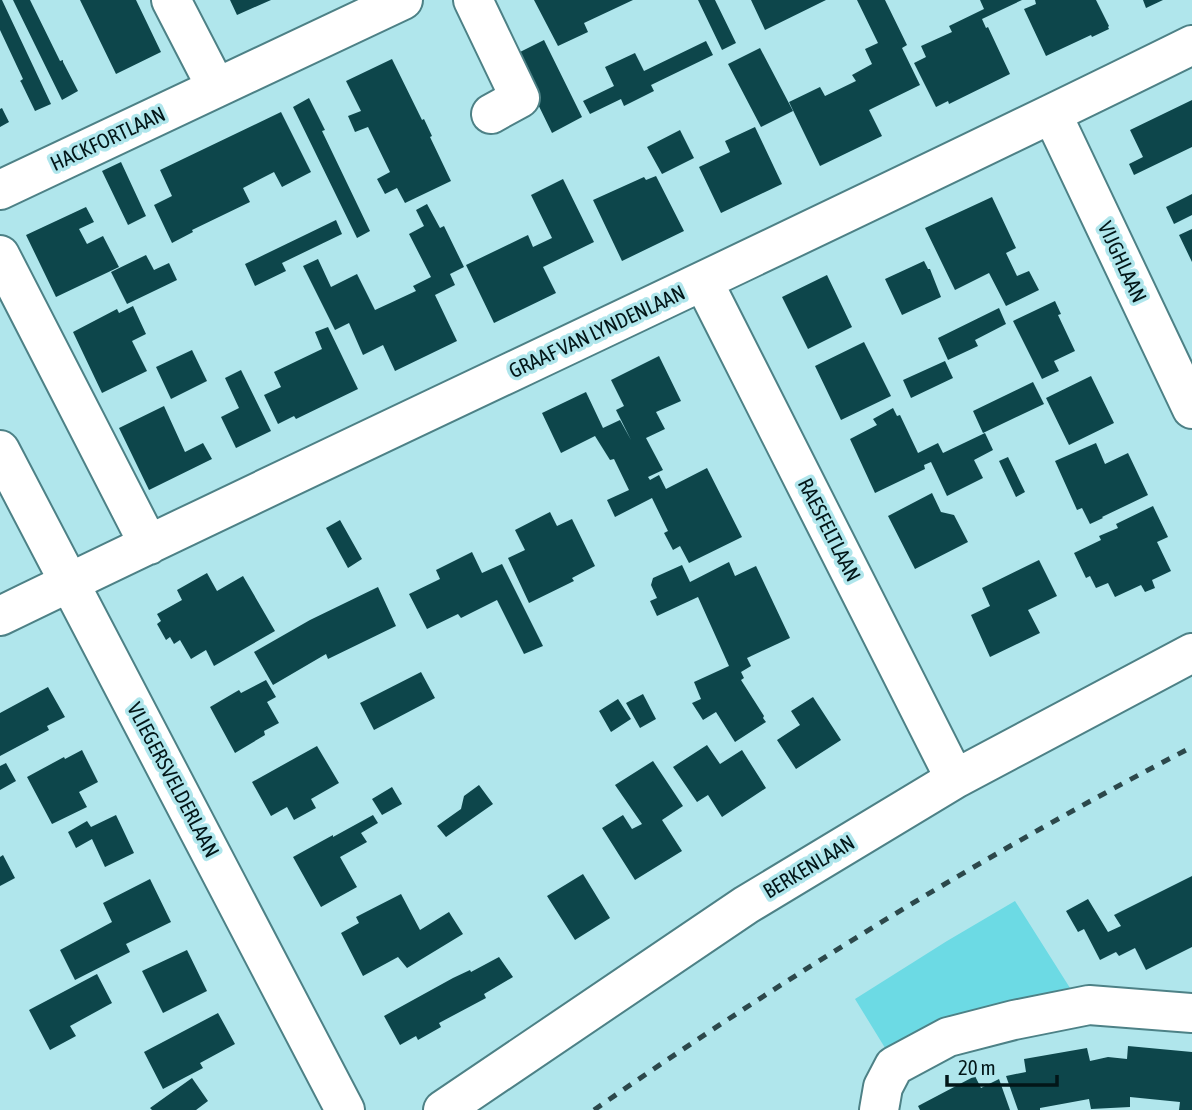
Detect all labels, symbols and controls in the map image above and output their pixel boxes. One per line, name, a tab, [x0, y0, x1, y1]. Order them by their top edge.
street label: HACKFORTLAAN	[46, 101, 169, 175]
street label: VIJGHLAAN	[1094, 217, 1152, 306]
street label: GRAAF VAN LYNDENLAAN	[505, 280, 688, 382]
street label: RAESFELTLAAN	[794, 474, 866, 585]
street label: VLIEGERSVELDERLAAN	[123, 698, 225, 861]
street label: BERKENLAAN	[759, 830, 858, 903]
scale bar	[947, 1044, 1057, 1088]
text: 20 m	[958, 1055, 996, 1079]

